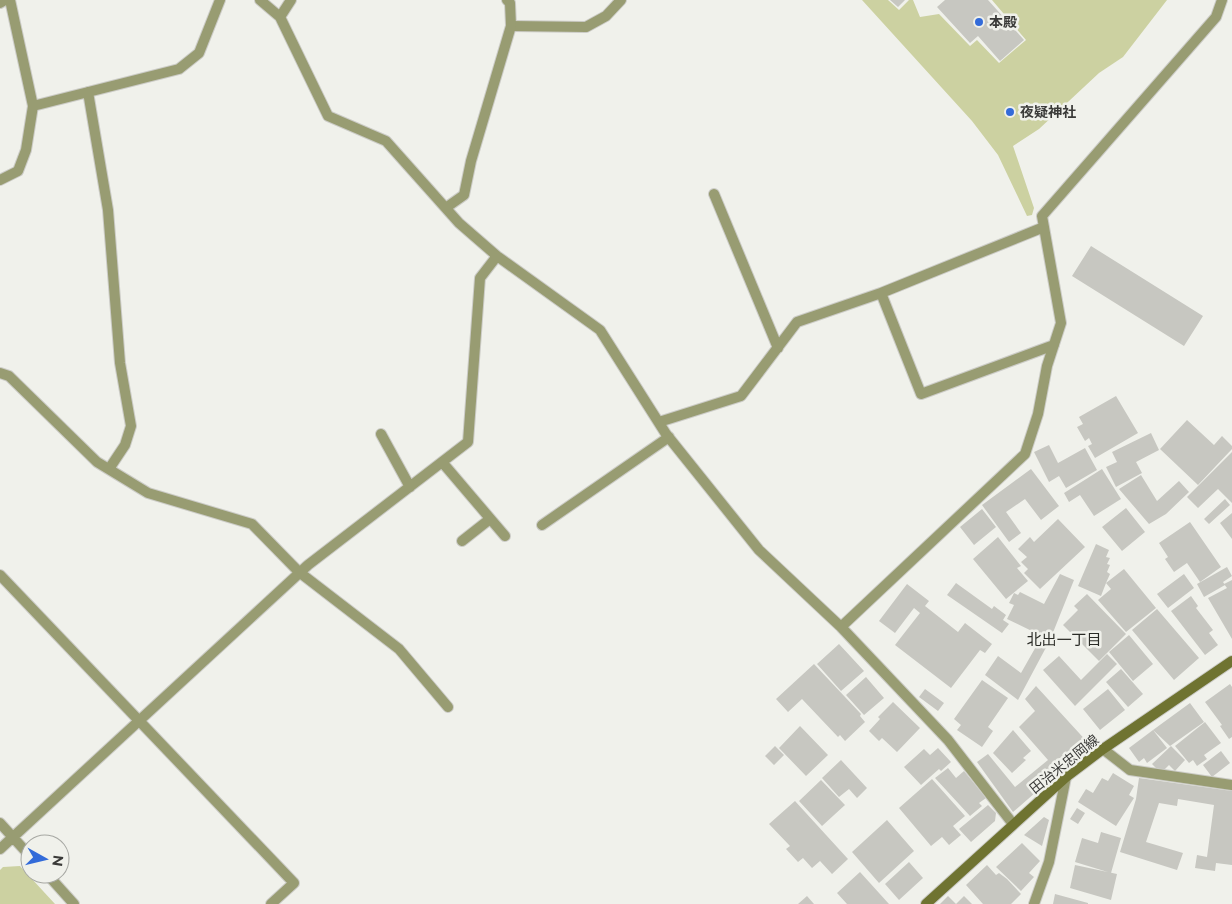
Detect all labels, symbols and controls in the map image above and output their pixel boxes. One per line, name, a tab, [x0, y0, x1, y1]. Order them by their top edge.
place label: 本殿	[989, 13, 1017, 31]
marker: 本殿	[973, 16, 985, 28]
place label: 夜疑神社	[1020, 103, 1076, 121]
marker: 夜疑神社	[1004, 106, 1016, 118]
district label: 北出一丁目	[1026, 630, 1102, 649]
street label: 田治米忠岡線	[1026, 731, 1102, 797]
north arrow	[20, 834, 70, 884]
text: N	[48, 854, 68, 868]

